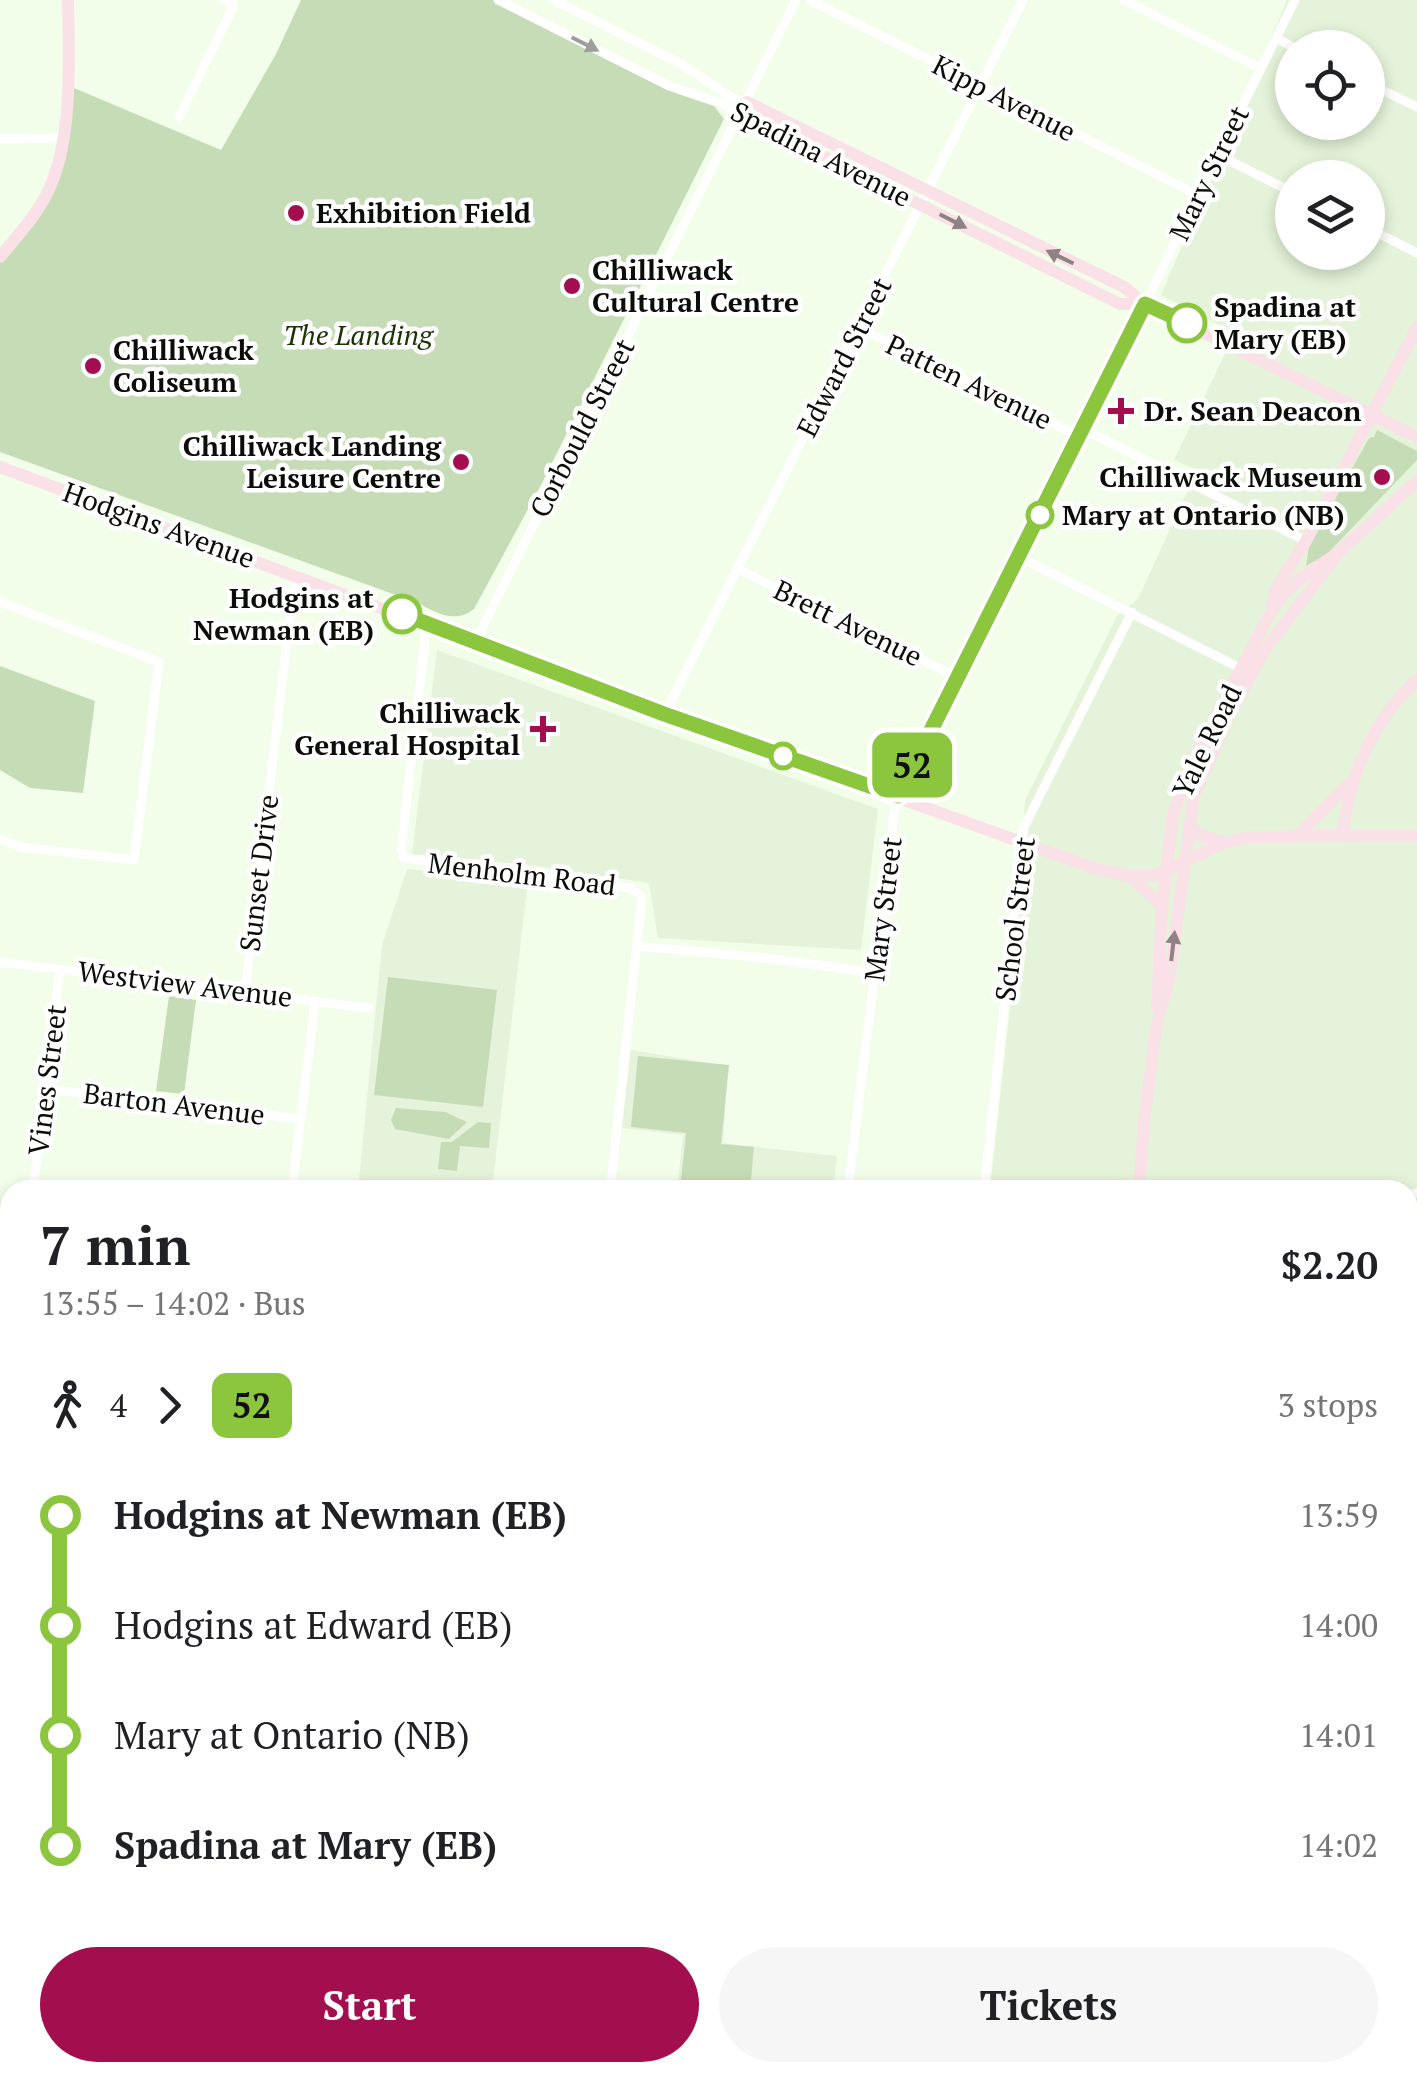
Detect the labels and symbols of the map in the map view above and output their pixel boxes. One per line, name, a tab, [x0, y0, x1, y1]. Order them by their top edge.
one-way arrow	[570, 35, 599, 52]
street label: Kipp Avenue	[926, 46, 1082, 149]
street label: Spadina Avenue	[725, 92, 918, 215]
street label: Mary Street	[1160, 99, 1257, 246]
place label: Exhibition Field	[316, 194, 531, 231]
marker: Exhibition Field	[285, 202, 307, 224]
one-way arrow	[939, 212, 968, 229]
one-way arrow	[1045, 248, 1074, 265]
place label: Chilliwack Cultural Centre	[592, 251, 799, 320]
street label: Edward Street	[788, 270, 900, 443]
marker: Chilliwack Cultural Centre	[561, 275, 583, 297]
place label: Spadina at Mary (EB)	[1214, 288, 1356, 357]
marker: Spadina at Mary (EB)	[1168, 304, 1206, 342]
park label: The Landing	[283, 316, 435, 353]
street label: Patten Avenue	[880, 325, 1058, 438]
place label: Chilliwack Coliseum	[113, 331, 254, 400]
street label: Corbould Street	[521, 332, 643, 523]
marker: Chilliwack Coliseum	[82, 355, 104, 377]
place label: Dr. Sean Deacon	[1144, 392, 1361, 429]
marker: Dr. Sean Deacon	[1108, 398, 1134, 424]
place label: Chilliwack Landing Leisure Centre	[183, 427, 442, 496]
marker: Chilliwack Landing Leisure Centre	[450, 451, 472, 473]
place label: Chilliwack Museum	[1099, 458, 1362, 495]
marker: Chilliwack Museum	[1371, 466, 1393, 488]
street label: Hodgins Avenue	[58, 473, 260, 576]
place label: Mary at Ontario (NB)	[1062, 496, 1345, 533]
marker: Mary at Ontario (NB)	[1027, 502, 1053, 528]
street label: Brett Avenue	[768, 571, 929, 674]
place label: Hodgins at Newman (EB)	[193, 579, 374, 648]
marker: Hodgins at Newman (EB)	[383, 595, 421, 633]
street label: Yale Road	[1163, 678, 1250, 804]
place label: Chilliwack General Hospital	[294, 694, 521, 763]
marker: Chilliwack General Hospital	[530, 716, 556, 742]
line badge: 52	[867, 732, 957, 798]
unlabelled marker	[770, 743, 796, 769]
street label: Sunset Drive	[231, 792, 286, 954]
street label: Mary Street	[855, 834, 910, 983]
street label: School Street	[986, 834, 1043, 1003]
street label: Menholm Road	[426, 844, 618, 903]
one-way arrow	[1165, 930, 1181, 962]
street label: Westview Avenue	[76, 952, 294, 1015]
street label: Vines Street	[19, 1002, 74, 1158]
street label: Barton Avenue	[81, 1074, 267, 1133]

